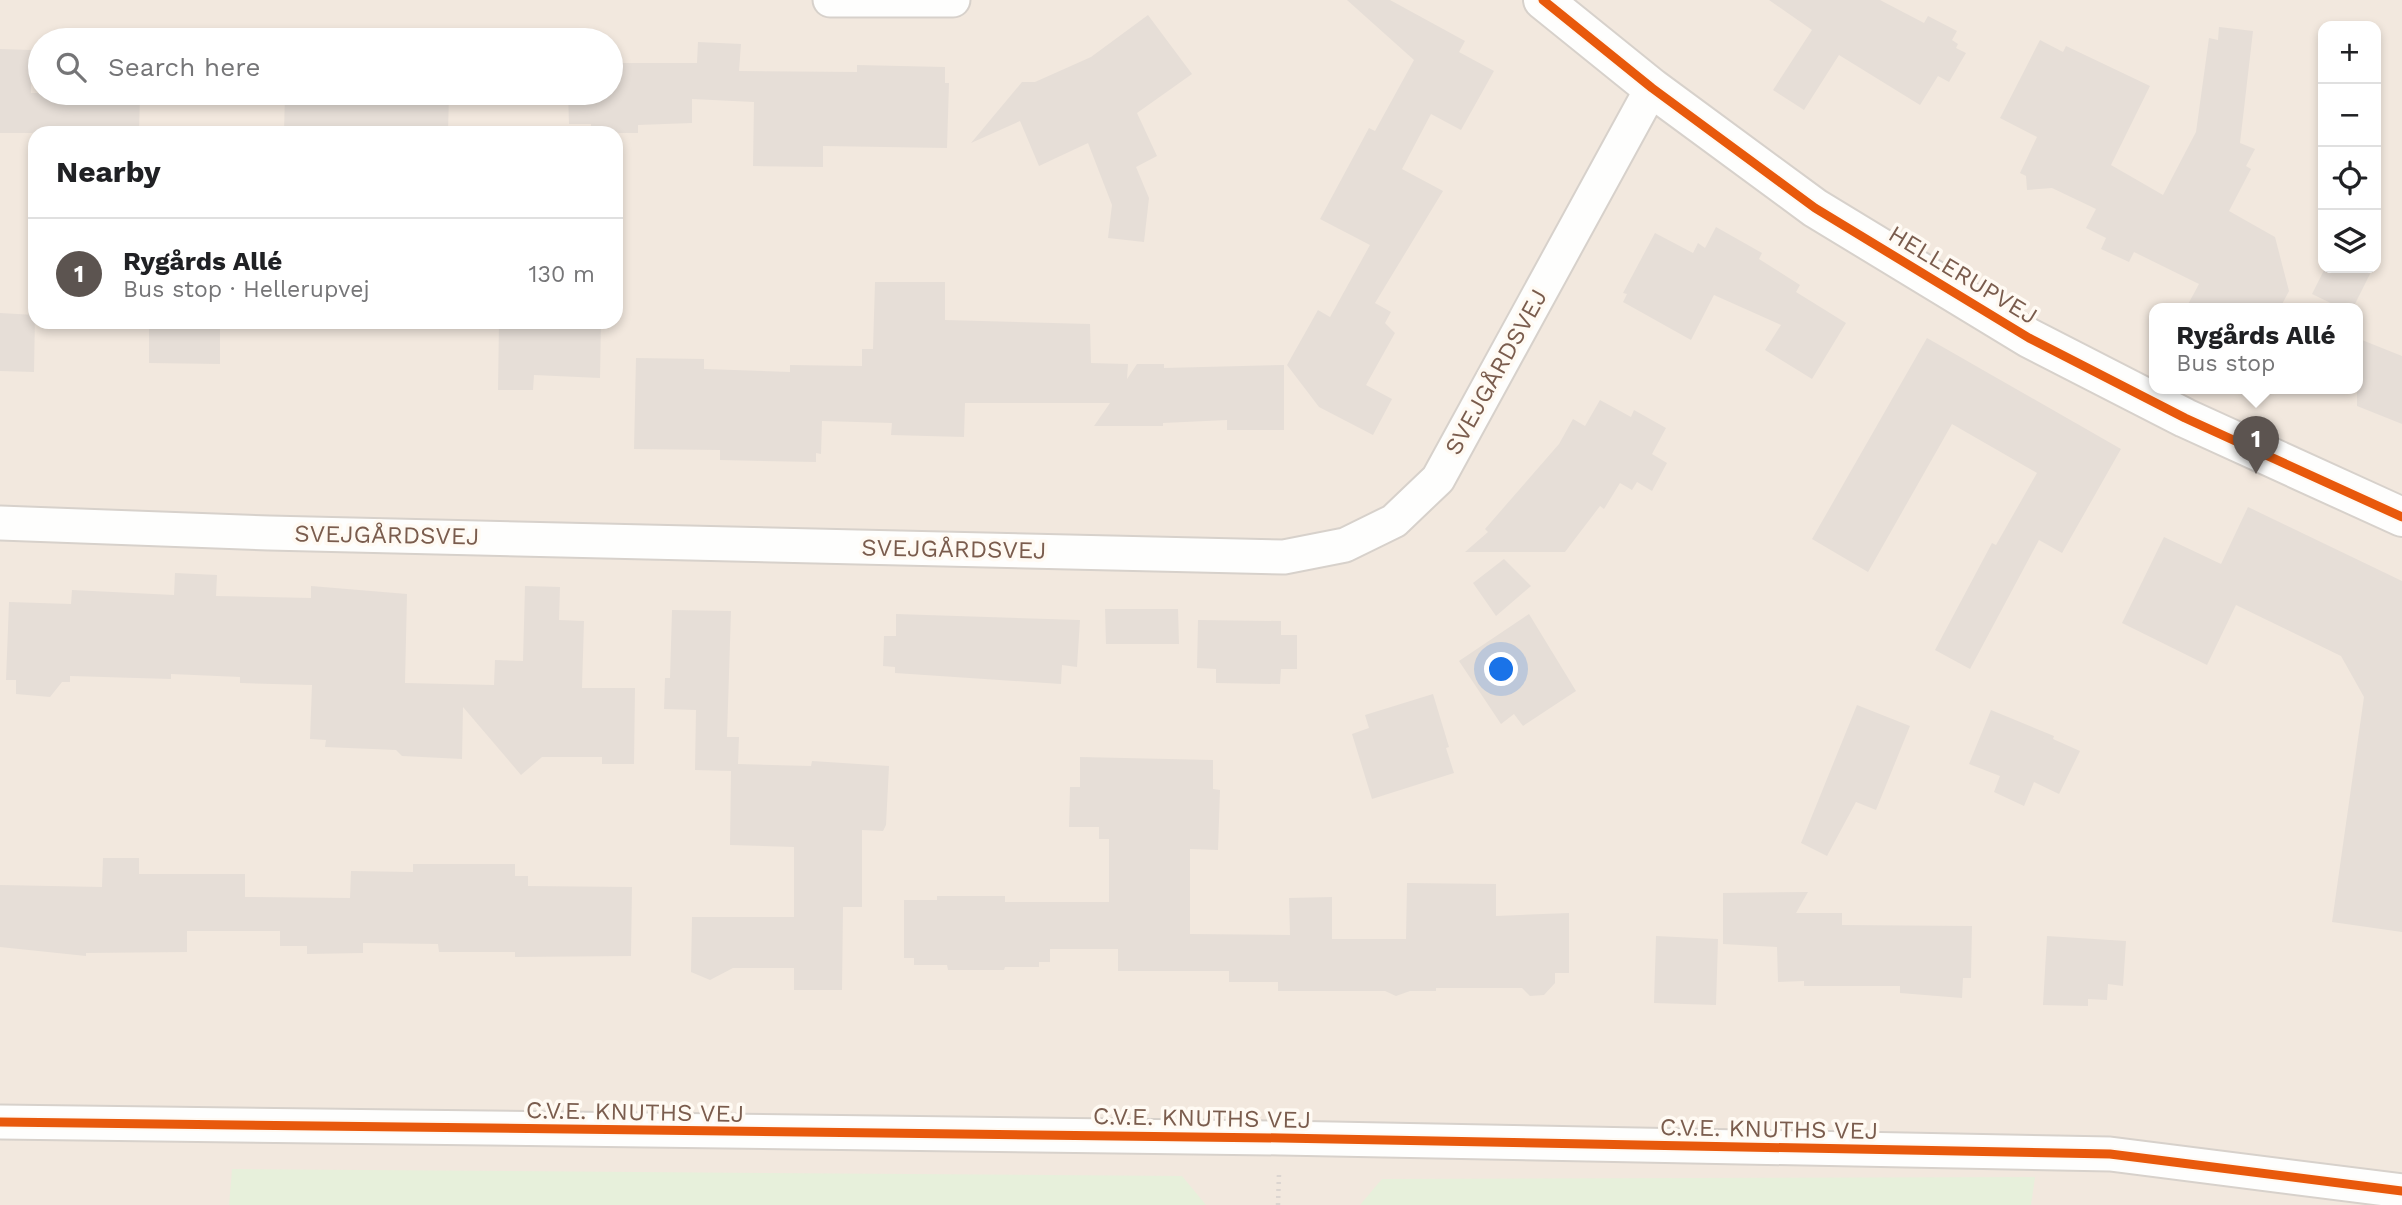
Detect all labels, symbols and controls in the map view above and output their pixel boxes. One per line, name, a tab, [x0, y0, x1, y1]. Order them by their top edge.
map controls	[2318, 21, 2381, 273]
button: +	[2318, 21, 2381, 84]
search box	[28, 28, 623, 105]
icon: search	[52, 48, 90, 86]
text: Search here	[108, 52, 260, 82]
button: −	[2318, 84, 2381, 147]
button: locate	[2318, 147, 2381, 210]
text: Nearby	[56, 154, 161, 189]
button: layers	[2318, 210, 2381, 273]
street label: HELLERUPVEJ	[1884, 220, 2042, 330]
text: Rygårds Allé	[123, 246, 282, 276]
text: 1	[74, 261, 84, 288]
text: 130 m	[529, 261, 595, 288]
text: Bus stop · Hellerupvej	[123, 276, 370, 303]
street label: SVEJGÅRDSVEJ	[1439, 284, 1553, 460]
popup	[2149, 303, 2363, 394]
text: Rygårds Allé	[2176, 320, 2336, 350]
text: Bus stop	[2176, 350, 2275, 377]
pin: 1	[2233, 416, 2279, 474]
street label: SVEJGÅRDSVEJ	[294, 519, 480, 551]
street label: SVEJGÅRDSVEJ	[861, 533, 1047, 565]
your location	[1484, 652, 1518, 686]
street label: C.V.E. KNUTHS VEJ	[526, 1096, 744, 1128]
street label: C.V.E. KNUTHS VEJ	[1093, 1102, 1311, 1134]
street label: C.V.E. KNUTHS VEJ	[1660, 1113, 1878, 1145]

